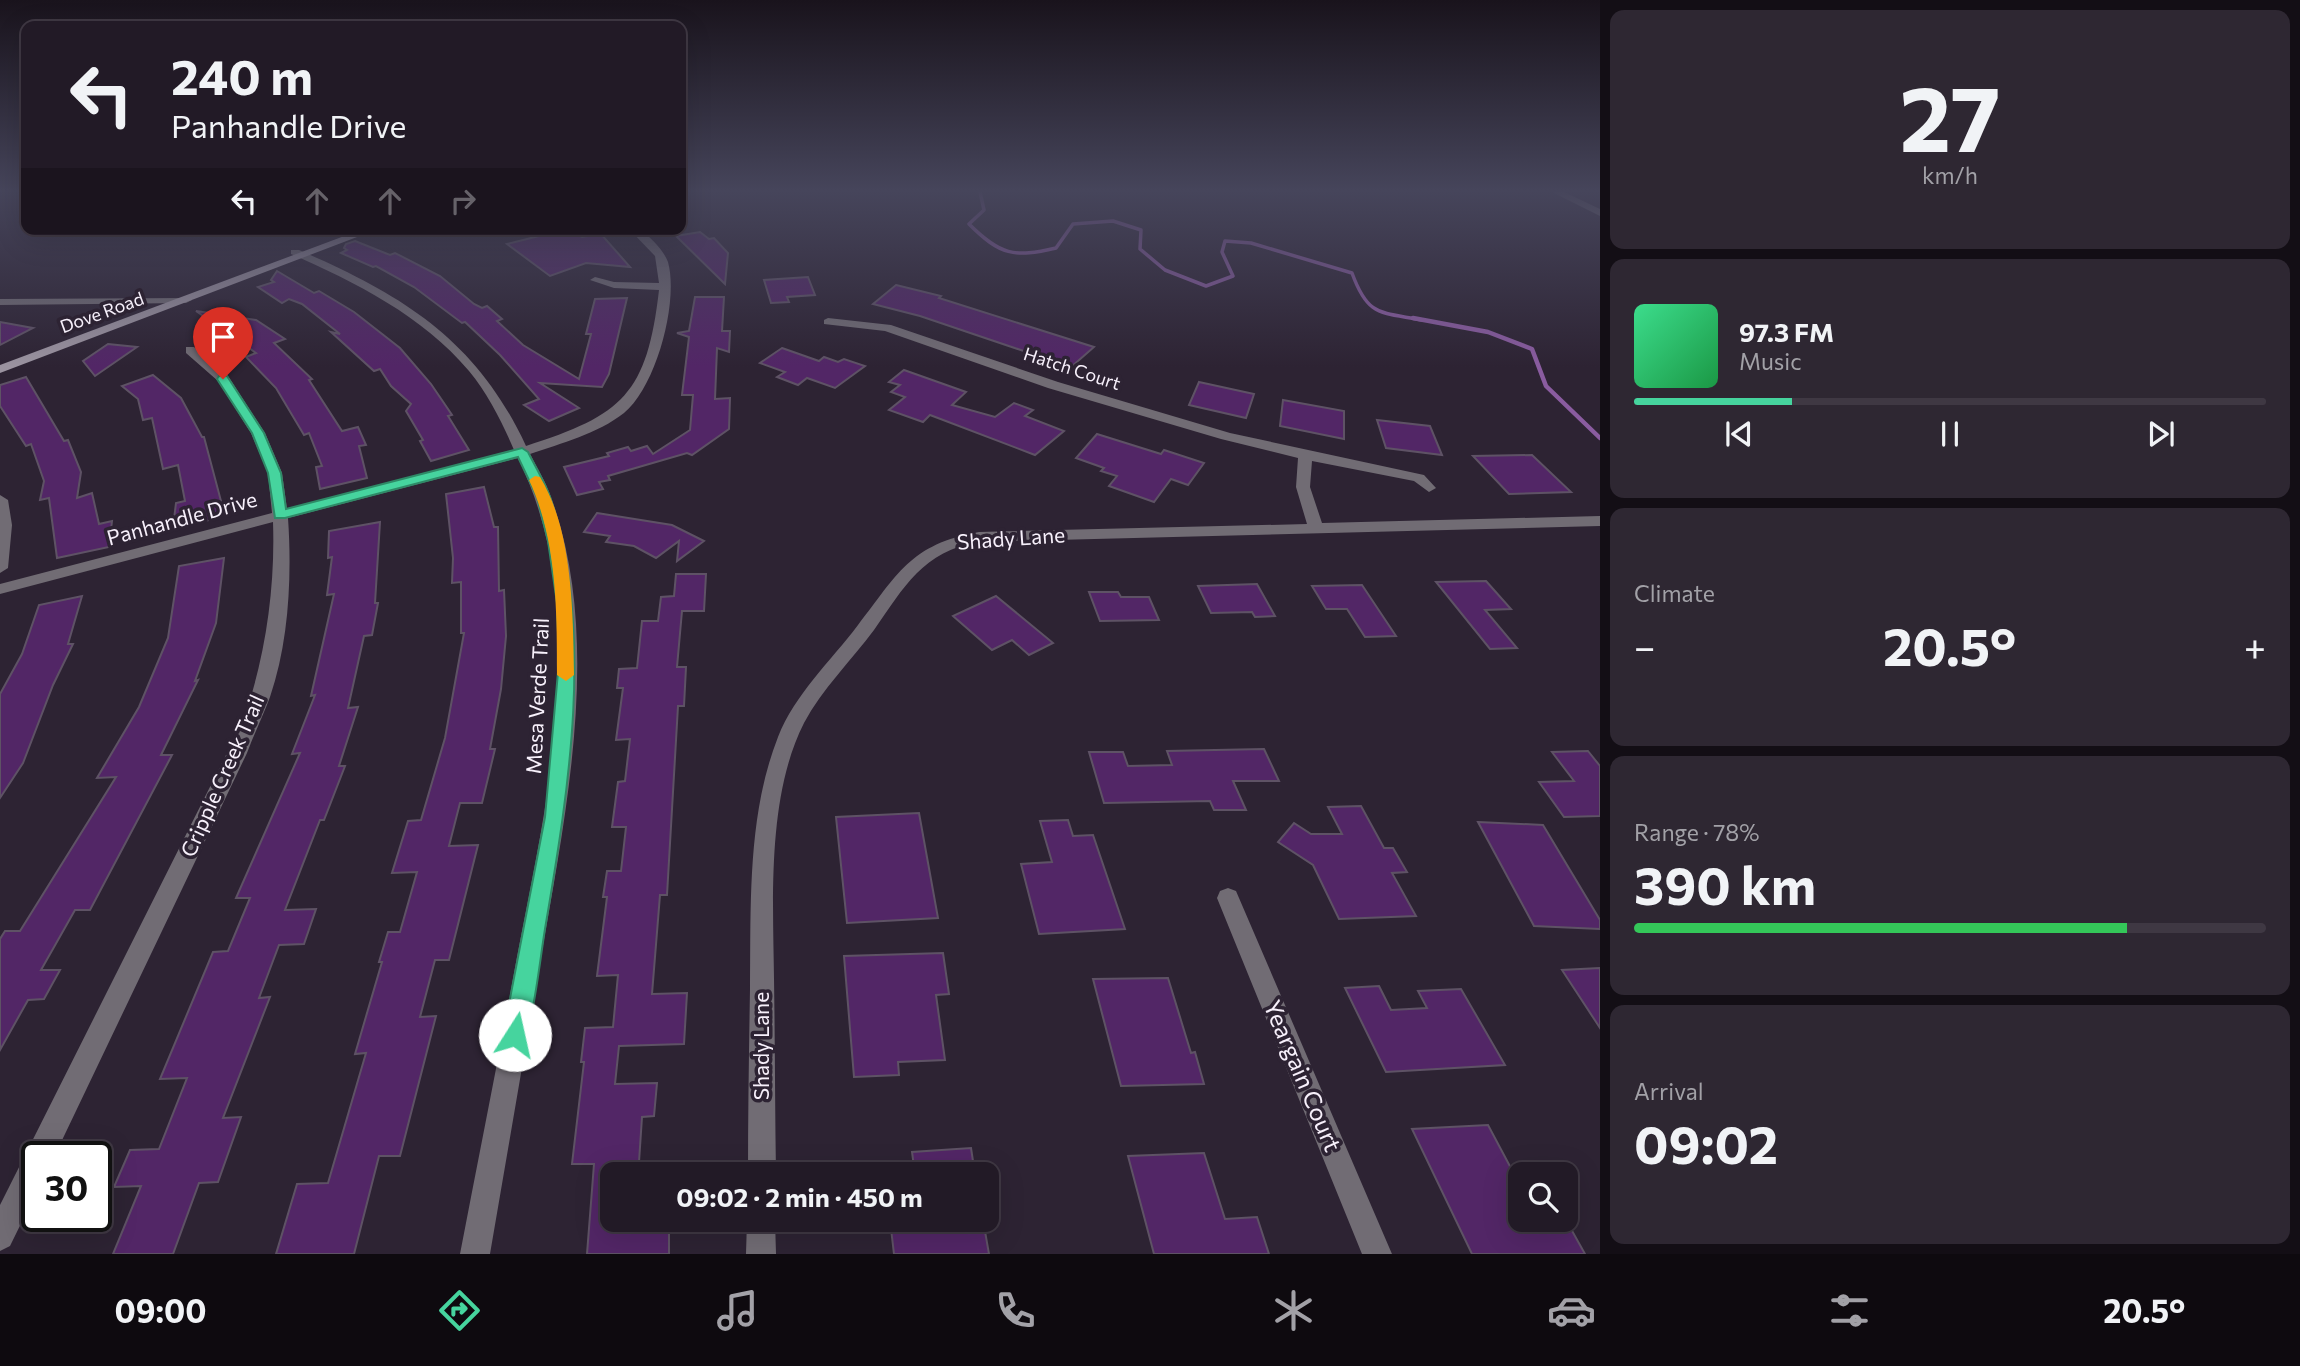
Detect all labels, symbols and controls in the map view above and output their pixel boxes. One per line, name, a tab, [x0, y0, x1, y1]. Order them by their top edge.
text: 240 m	[171, 45, 313, 105]
icon: left	[56, 49, 147, 140]
text: 27	[1899, 59, 2001, 171]
text: Panhandle Drive	[171, 105, 406, 145]
text: km/h	[1922, 161, 1978, 189]
icon: left	[225, 182, 263, 220]
icon: ahead	[298, 182, 336, 220]
icon: ahead	[371, 182, 409, 220]
icon: right	[444, 182, 482, 220]
street label: Dove Road	[57, 287, 147, 337]
pin	[193, 307, 253, 379]
text: 97.3 FM	[1739, 316, 1834, 347]
icon: arrive	[204, 318, 242, 356]
street label: Hatch Court	[1021, 342, 1124, 394]
text: Music	[1739, 347, 1802, 375]
icon: previous	[1720, 415, 1758, 453]
icon: pause	[1931, 415, 1969, 453]
icon: next	[2142, 415, 2180, 453]
street label: Panhandle Drive	[104, 485, 259, 550]
street label: Shady Lane	[956, 521, 1066, 554]
text: Climate	[1634, 579, 1715, 607]
text: 20.5°	[1883, 613, 2016, 677]
street label: Mesa Verde Trail	[520, 617, 553, 775]
text: −	[1634, 622, 1656, 669]
text: +	[2244, 622, 2266, 669]
street label: Cripple Creek Trail	[175, 690, 269, 860]
text: Range · 78%	[1634, 818, 1759, 846]
text: 390 km	[1634, 852, 1816, 916]
street label: Shady Lane	[748, 992, 773, 1100]
street label: Yeargain Court	[1258, 995, 1348, 1156]
position arrow	[478, 998, 552, 1072]
text: Arrival	[1634, 1077, 1704, 1105]
text: 09:02	[1634, 1111, 1778, 1175]
speed limit sign: 30	[21, 1141, 112, 1232]
map controls	[1508, 1162, 1578, 1232]
button: search	[1508, 1162, 1578, 1232]
text: 09:02 · 2 min · 450 m	[676, 1181, 923, 1212]
icon: directions	[435, 1286, 484, 1335]
icon: music	[713, 1286, 762, 1335]
icon: phone	[991, 1286, 1040, 1335]
icon: climate	[1269, 1286, 1318, 1335]
icon: car	[1547, 1286, 1596, 1335]
icon: filters	[1825, 1286, 1874, 1335]
text: 09:00	[114, 1290, 207, 1330]
text: 20.5°	[2103, 1290, 2185, 1330]

